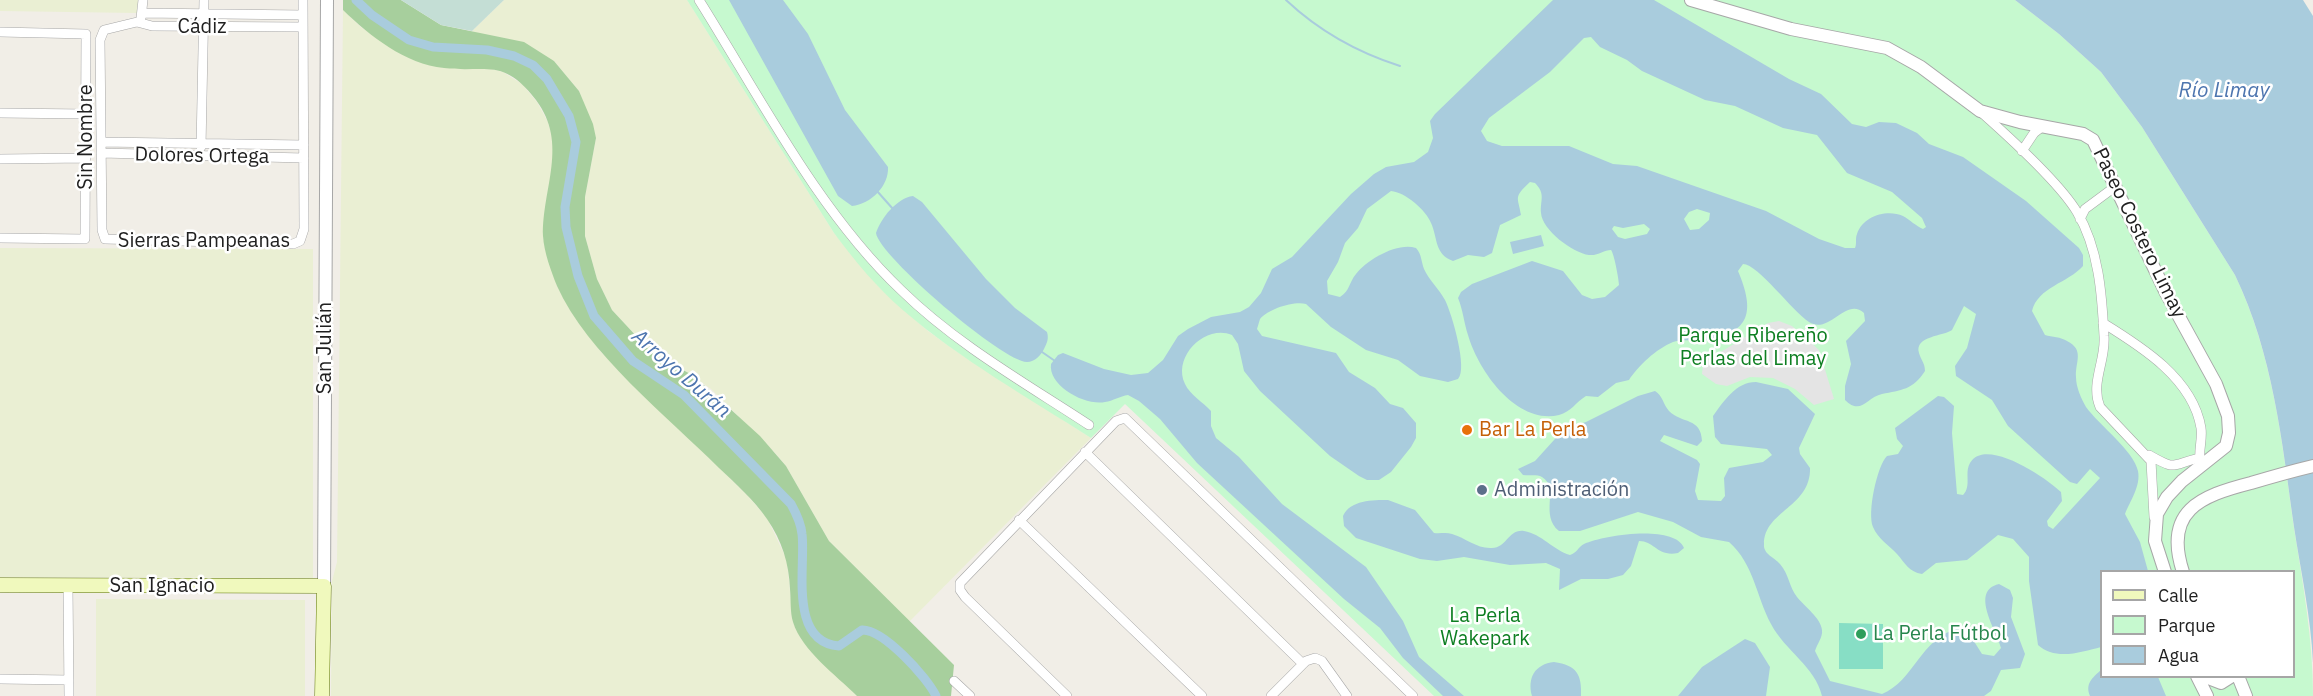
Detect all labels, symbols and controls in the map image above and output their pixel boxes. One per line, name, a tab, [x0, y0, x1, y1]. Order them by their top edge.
street label: Cádiz	[178, 15, 226, 39]
water label: Río Limay	[2178, 78, 2270, 104]
street label: Sin Nombre	[74, 84, 98, 190]
street label: Dolores Ortega	[134, 143, 270, 169]
street label: Paseo Costero Limay	[2087, 144, 2191, 322]
street label: Sierras Pampeanas	[118, 229, 290, 253]
street label: San Julián	[313, 302, 337, 394]
water label: Arroyo Durán	[626, 324, 736, 424]
park label: Parque Ribereño Perlas del Limay	[1678, 324, 1828, 371]
place label: Bar La Perla	[1479, 418, 1586, 442]
marker: Bar La Perla	[1460, 423, 1474, 437]
place label: Administración	[1494, 478, 1629, 502]
marker: Administración	[1475, 483, 1489, 497]
legend	[2100, 570, 2295, 678]
street label: San Ignacio	[109, 574, 215, 598]
text: Calle	[2158, 584, 2198, 607]
park label: La Perla Wakepark	[1440, 604, 1530, 651]
text: Parque	[2158, 614, 2215, 637]
place label: La Perla Fútbol	[1873, 622, 2007, 646]
marker: La Perla Fútbol	[1854, 627, 1868, 641]
text: Agua	[2158, 644, 2199, 667]

